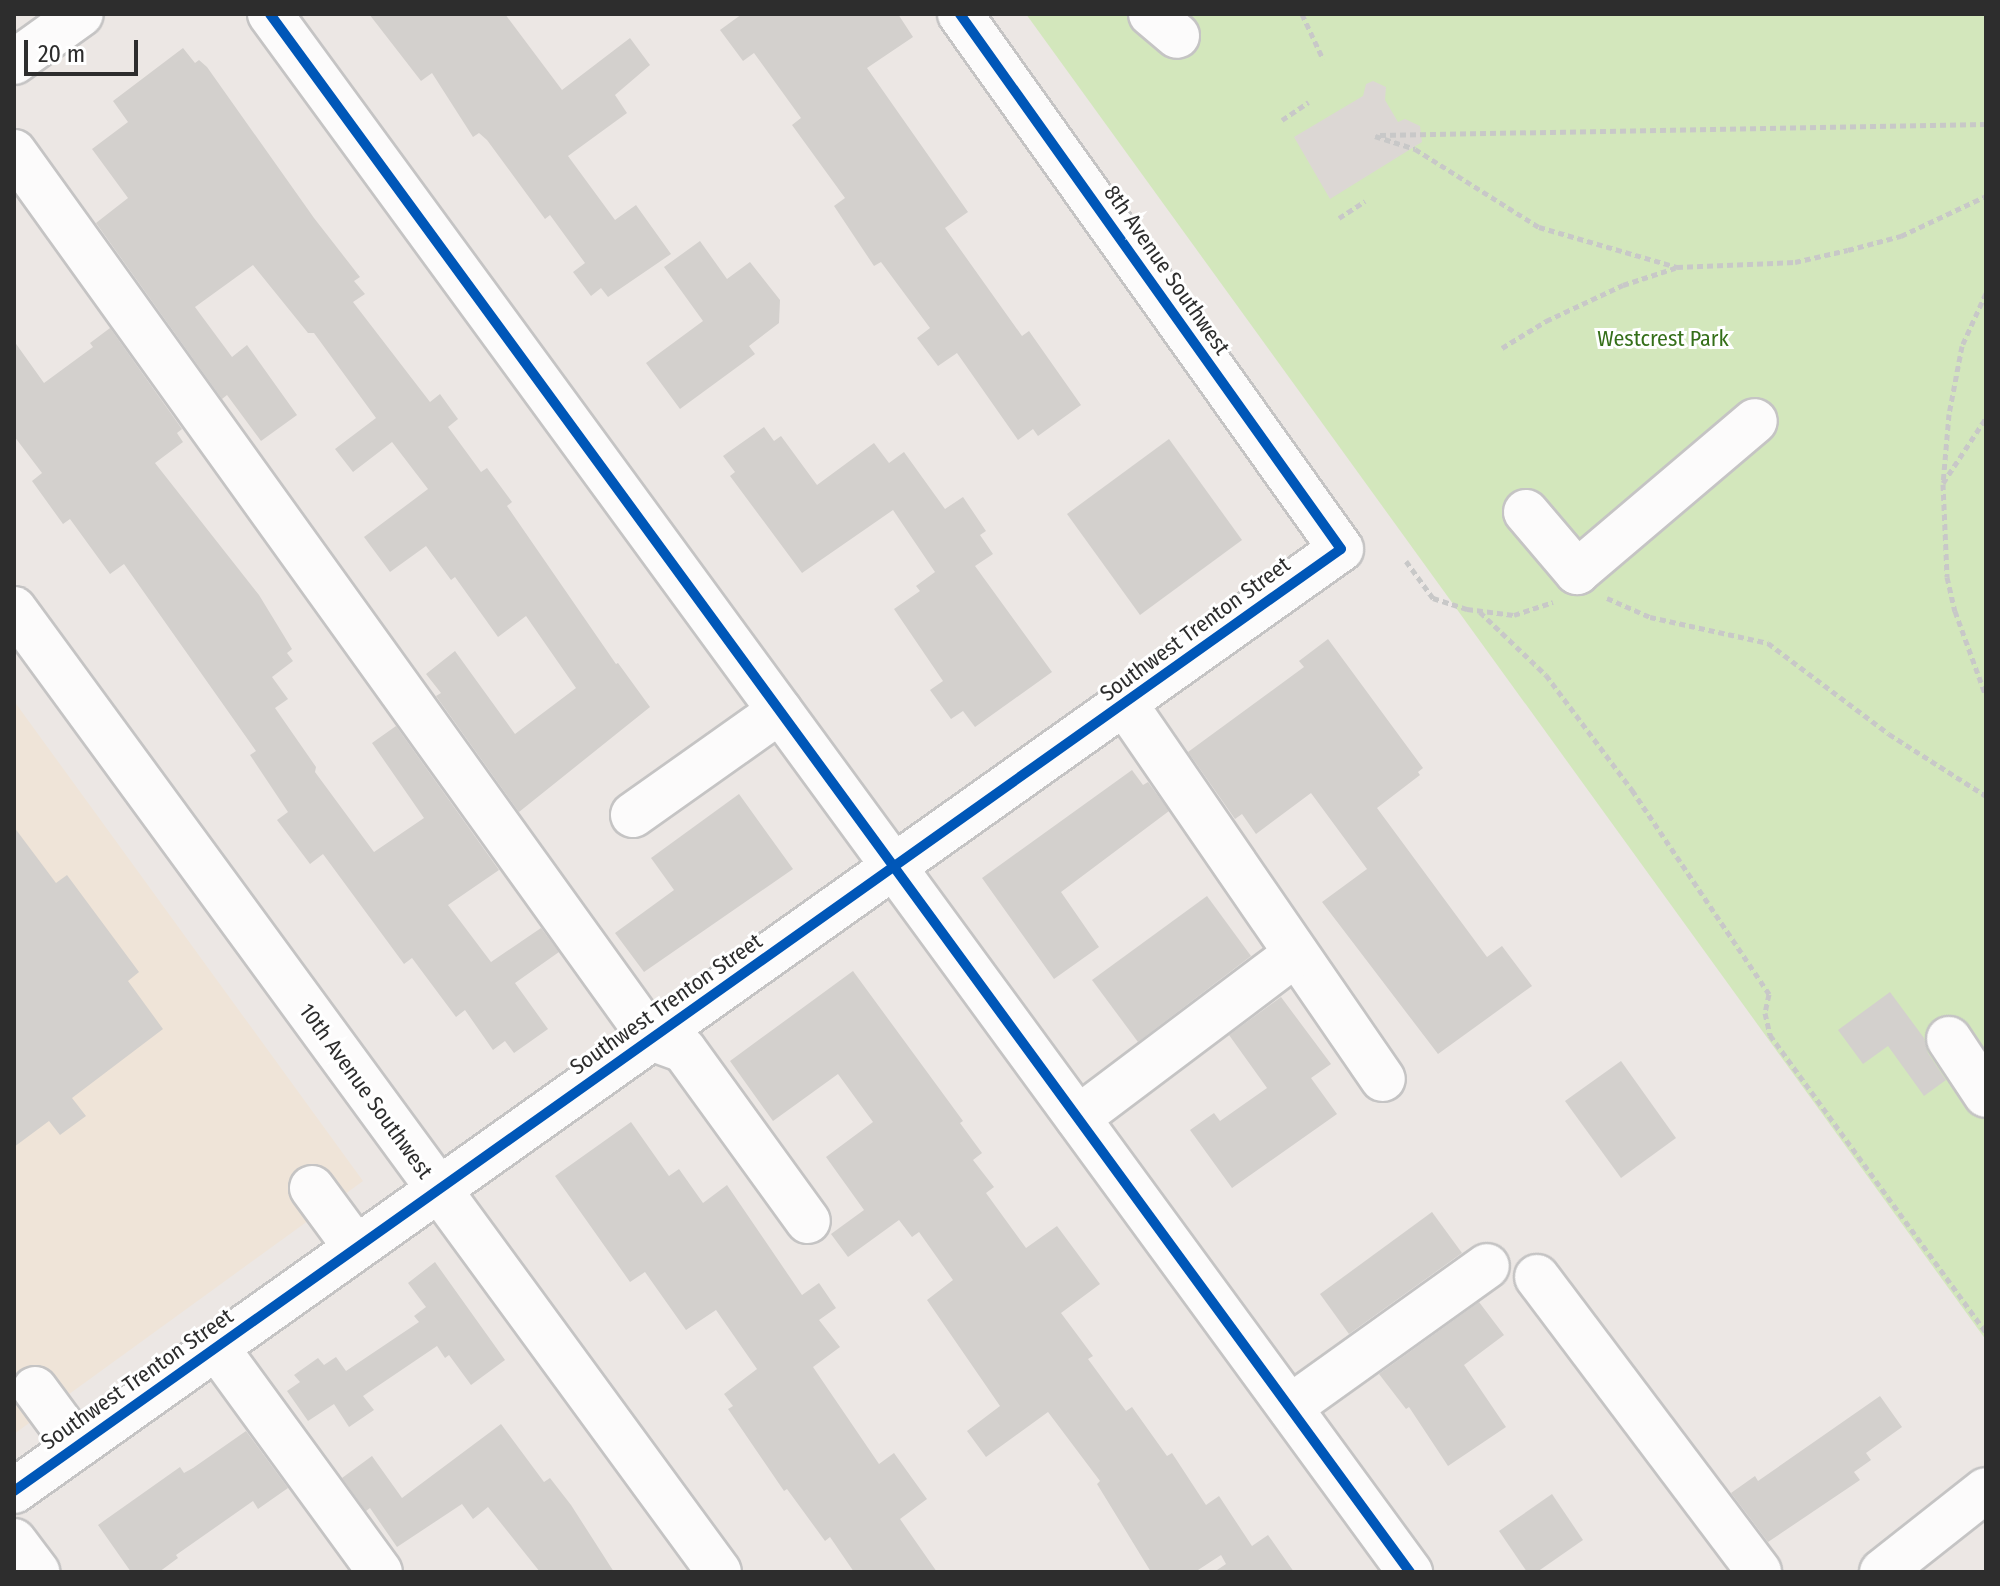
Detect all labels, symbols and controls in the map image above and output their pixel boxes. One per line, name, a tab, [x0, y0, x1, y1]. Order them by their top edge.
scale bar	[28, 24, 142, 74]
text: 20 m	[38, 40, 85, 68]
street label: 8th Avenue Southwest	[1099, 180, 1235, 360]
park label: Westcrest Park	[1597, 326, 1729, 352]
street label: Southwest Trenton Street	[1095, 551, 1295, 707]
street label: Southwest Trenton Street	[565, 928, 767, 1080]
street label: 10th Avenue Southwest	[294, 998, 438, 1184]
street label: Southwest Trenton Street	[36, 1303, 238, 1455]

